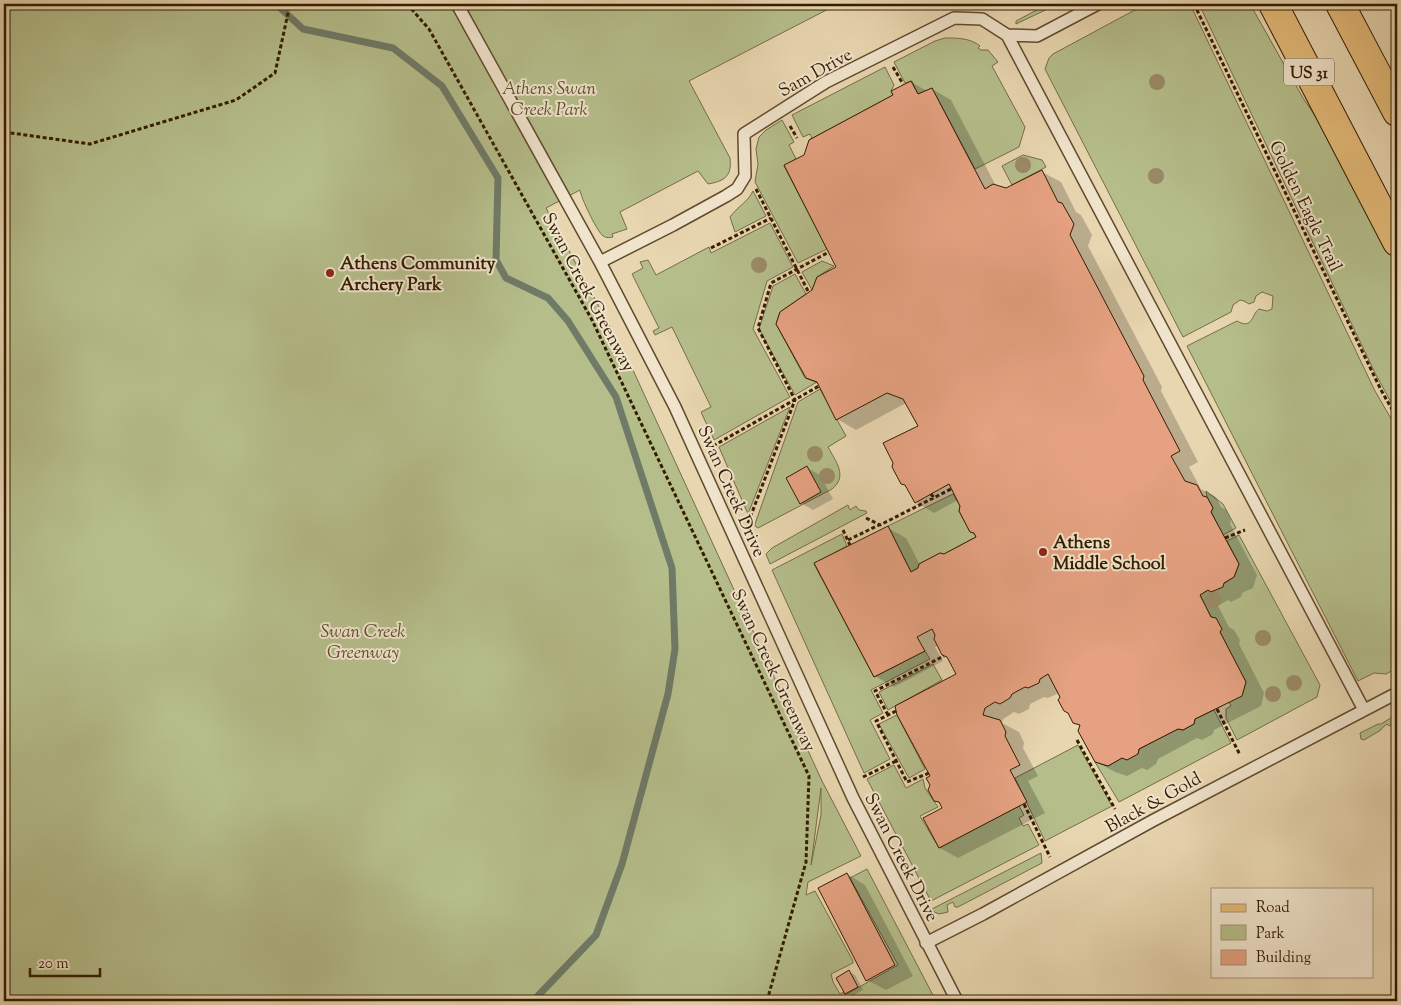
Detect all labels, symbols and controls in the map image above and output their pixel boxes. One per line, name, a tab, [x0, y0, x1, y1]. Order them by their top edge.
street label: Sam Drive	[774, 43, 858, 105]
road number: US 31	[1284, 58, 1334, 86]
park label: Athens Swan Creek Park	[502, 77, 596, 124]
street label: Golden Eagle Trail	[1261, 137, 1347, 277]
street label: Swan Creek Greenway	[534, 209, 640, 377]
place label: Athens Community Archery Park	[340, 252, 496, 299]
marker: Athens Community Archery Park	[324, 267, 336, 279]
street label: Swan Creek Drive	[689, 422, 771, 562]
place label: Athens Middle School	[1053, 531, 1167, 578]
marker: Athens Middle School	[1037, 546, 1049, 558]
street label: Swan Creek Greenway	[723, 585, 821, 757]
park label: Swan Creek Greenway	[321, 620, 405, 667]
street label: Black & Gold	[1101, 767, 1207, 841]
street label: Swan Creek Drive	[856, 789, 944, 927]
legend	[1211, 888, 1374, 978]
text: Road	[1256, 898, 1290, 919]
text: Park	[1256, 924, 1285, 945]
scale bar	[30, 945, 100, 977]
text: Building	[1256, 948, 1311, 969]
text: 20 m	[38, 954, 69, 975]

